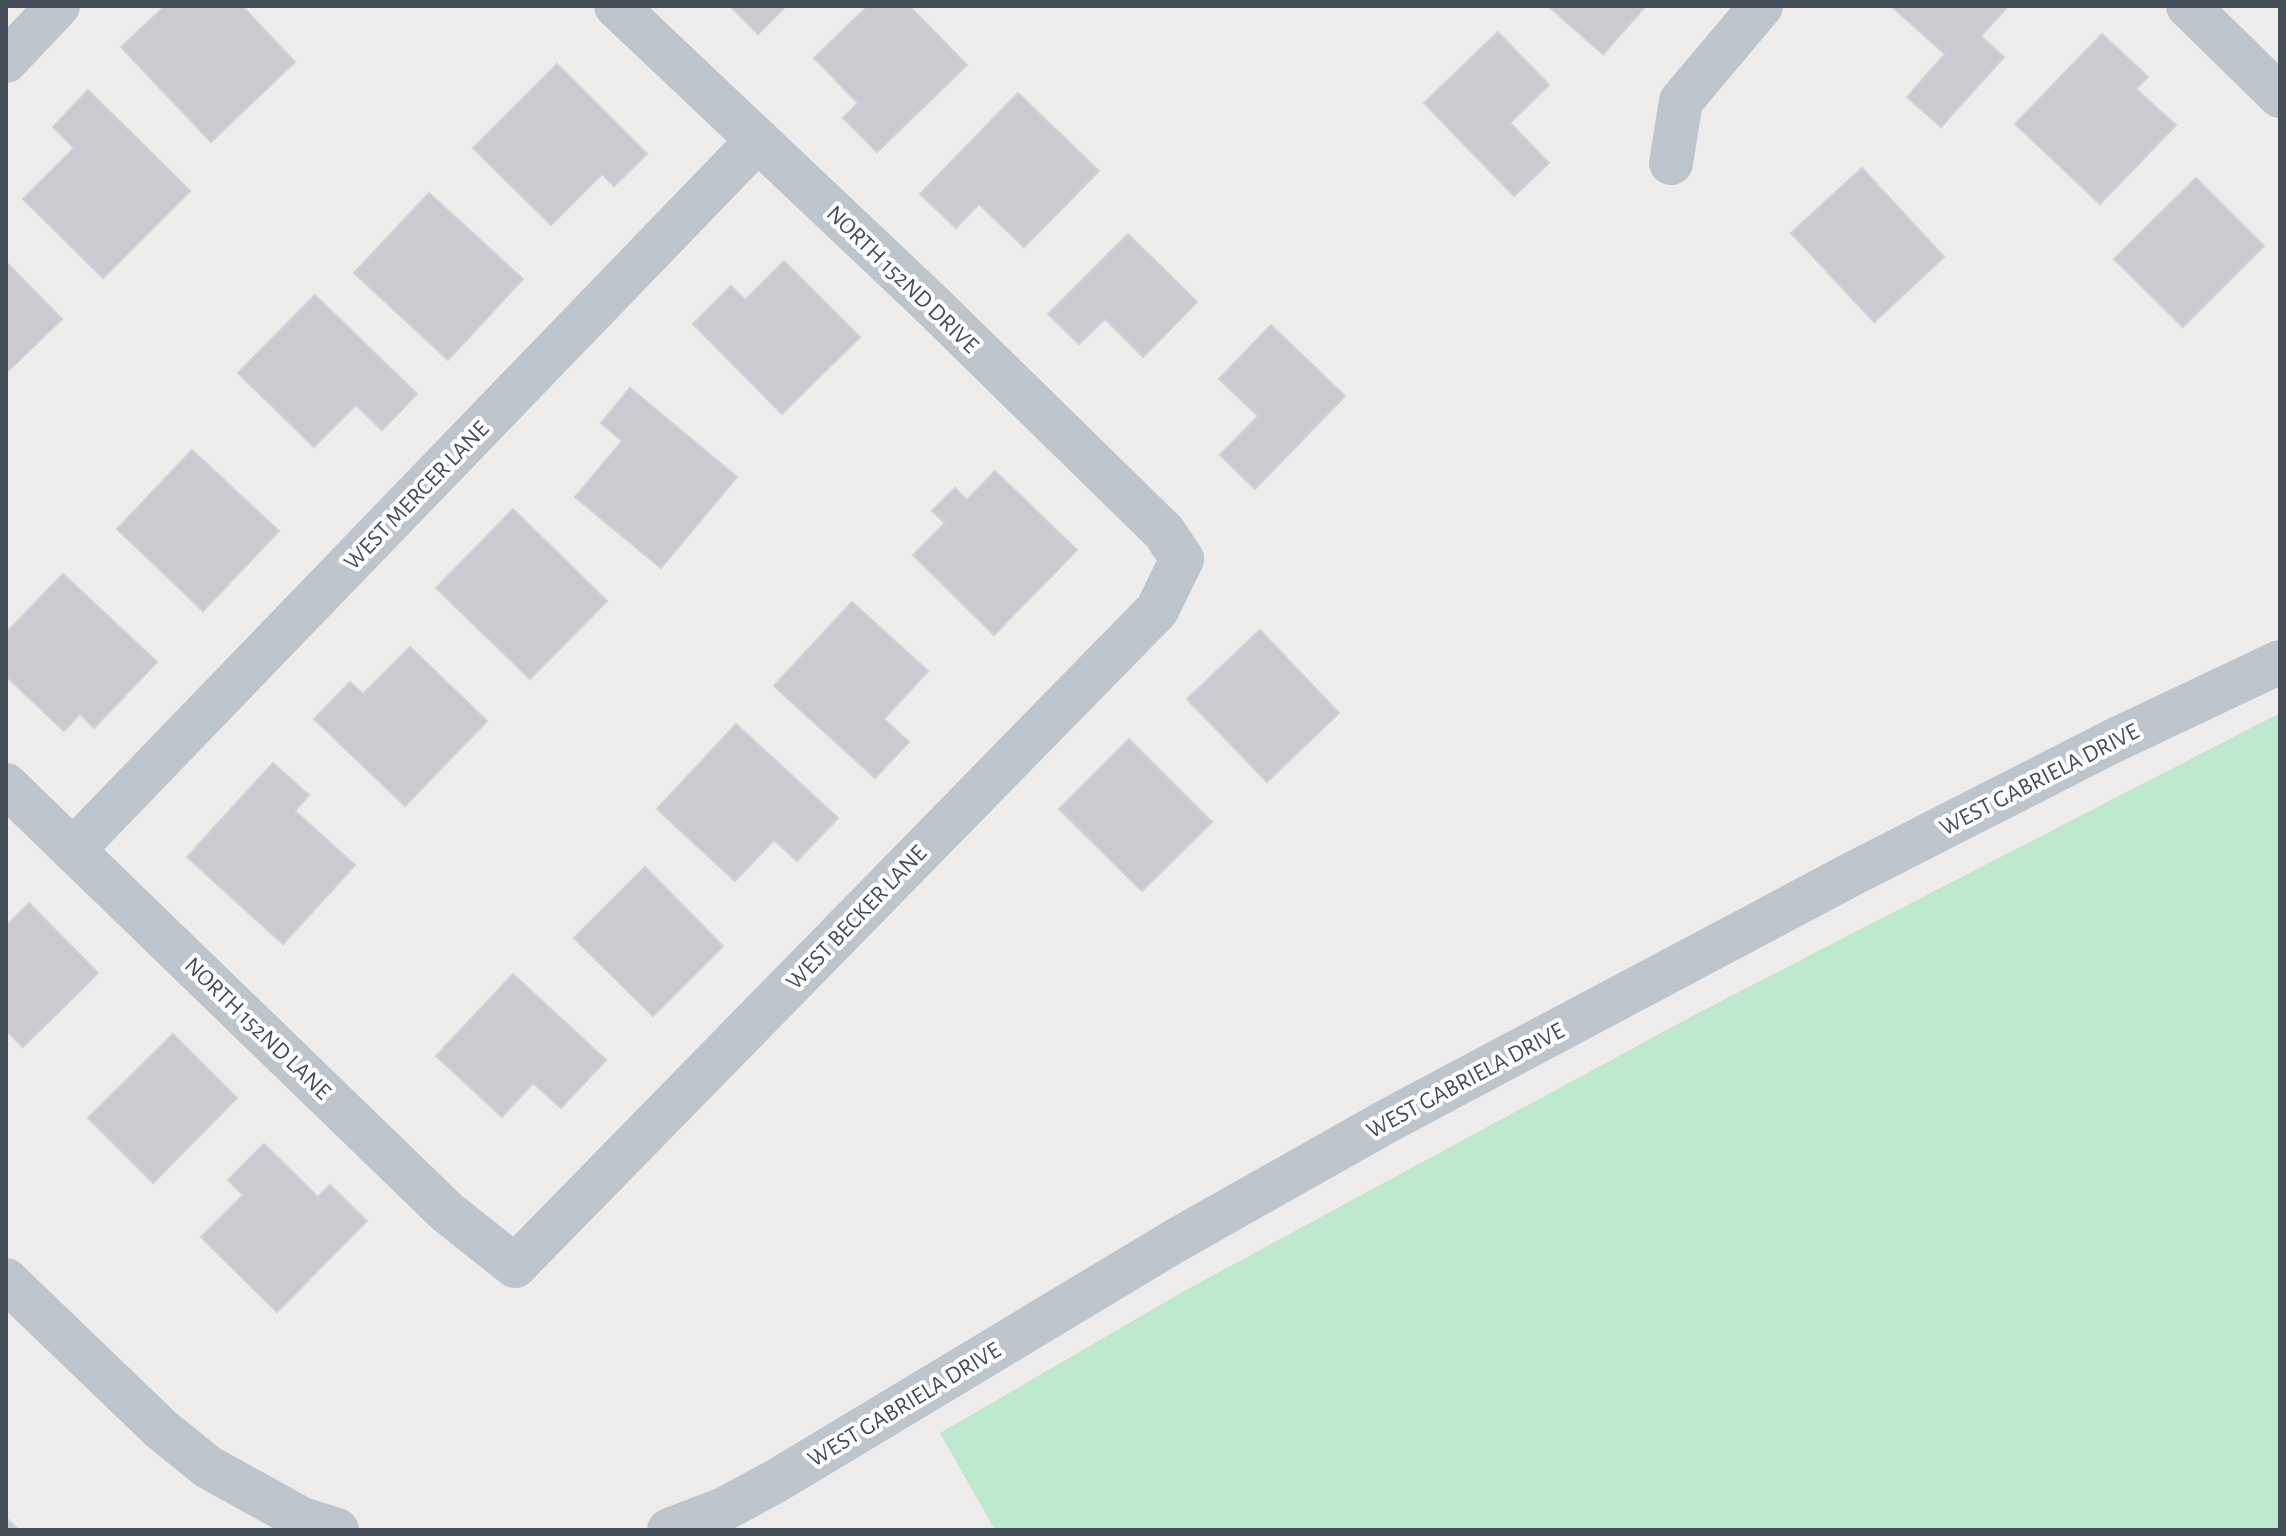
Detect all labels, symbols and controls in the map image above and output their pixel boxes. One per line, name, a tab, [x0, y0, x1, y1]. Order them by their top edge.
street label: NORTH 152ND DRIVE	[822, 201, 983, 358]
street label: WEST MERCER LANE	[340, 416, 494, 575]
street label: WEST GABRIELA DRIVE	[1936, 719, 2143, 841]
street label: WEST BECKER LANE	[782, 841, 932, 994]
street label: NORTH 152ND LANE	[180, 953, 335, 1105]
street label: WEST GABRIELA DRIVE	[1363, 1018, 1569, 1143]
street label: WEST GABRIELA DRIVE	[804, 1338, 1005, 1472]

